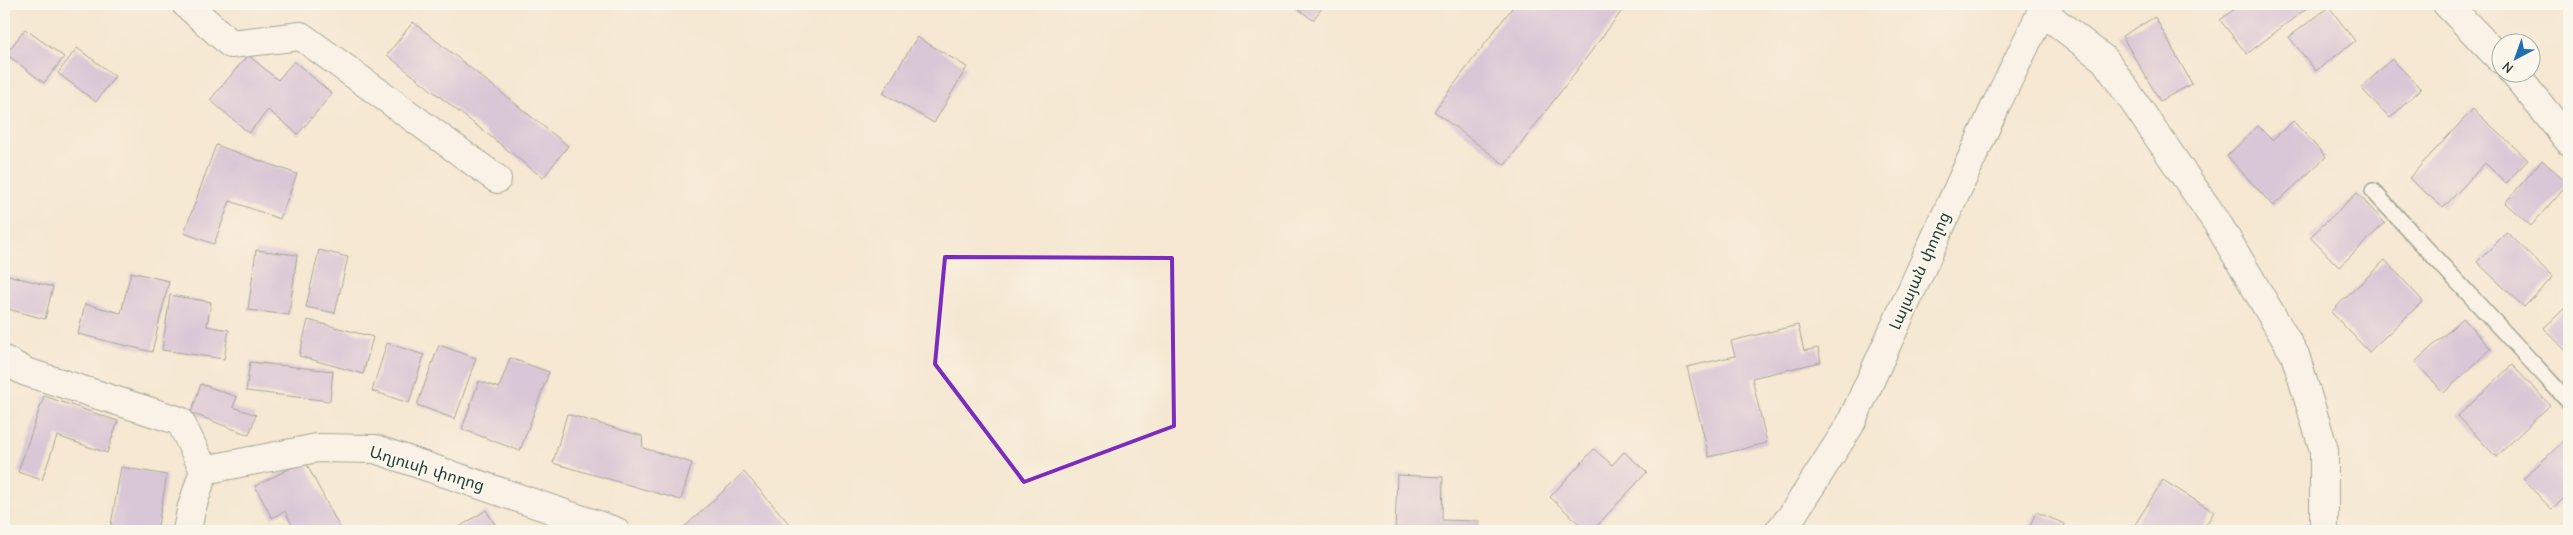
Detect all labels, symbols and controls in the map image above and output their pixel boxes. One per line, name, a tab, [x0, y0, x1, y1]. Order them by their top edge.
north arrow	[2490, 32, 2540, 82]
text: N	[2499, 58, 2517, 77]
street label: Լալայան փողոց	[1886, 209, 1954, 333]
street label: Աղյուսի փողոց	[367, 443, 487, 495]

